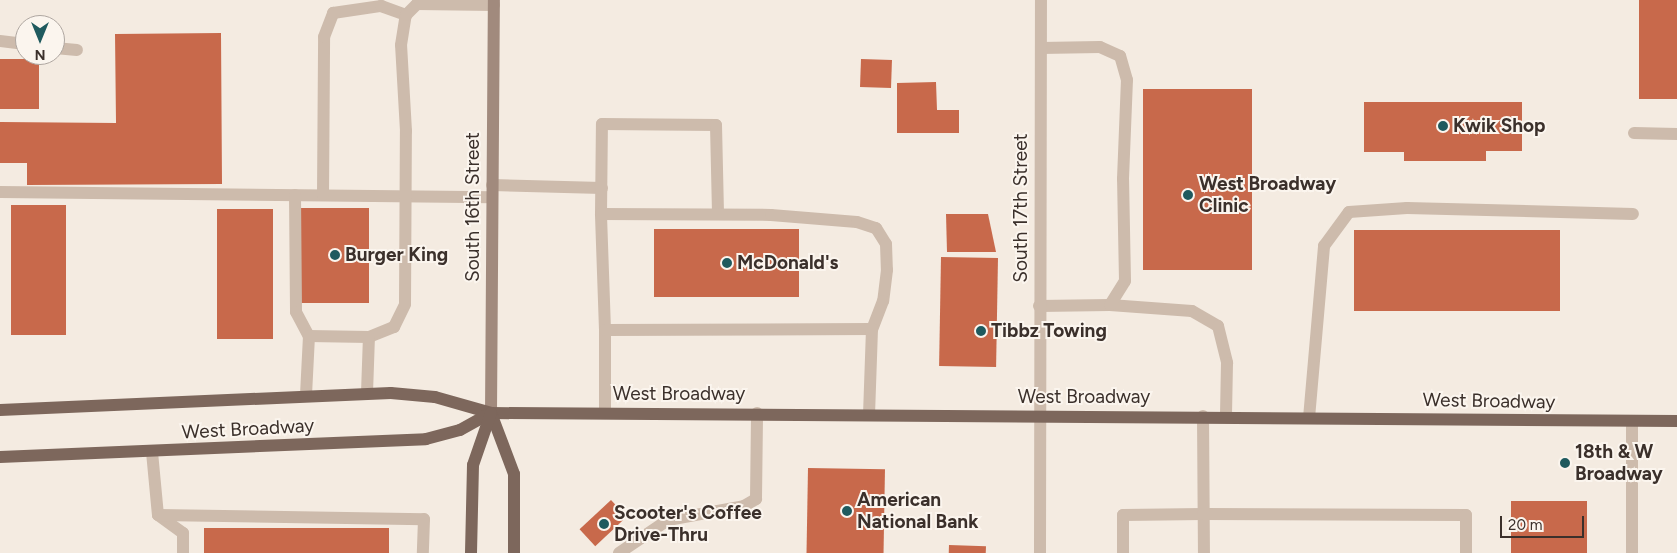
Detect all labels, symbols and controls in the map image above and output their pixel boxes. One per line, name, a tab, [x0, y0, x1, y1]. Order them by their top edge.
north arrow	[15, 15, 65, 65]
text: N	[35, 46, 45, 63]
place label: Kwik Shop	[1453, 115, 1545, 137]
marker: Kwik Shop	[1437, 120, 1449, 132]
street label: South 16th Street	[462, 132, 484, 282]
street label: South 17th Street	[1010, 133, 1032, 283]
place label: West Broadway Clinic	[1199, 173, 1336, 217]
marker: West Broadway Clinic	[1181, 188, 1195, 202]
place label: Burger King	[345, 244, 448, 266]
marker: Burger King	[329, 249, 341, 261]
place label: McDonald's	[737, 252, 838, 274]
marker: McDonald's	[721, 257, 733, 269]
place label: Tibbz Towing	[991, 320, 1107, 342]
marker: Tibbz Towing	[975, 325, 987, 337]
street label: West Broadway	[613, 383, 745, 405]
street label: West Broadway	[1018, 386, 1150, 408]
street label: West Broadway	[1422, 388, 1556, 414]
street label: West Broadway	[181, 414, 315, 444]
place label: 18th & W Broadway	[1575, 441, 1663, 485]
marker: 18th & W Broadway	[1559, 457, 1571, 469]
place label: American National Bank	[857, 489, 978, 533]
place label: Scooter's Coffee Drive-Thru	[614, 502, 762, 546]
marker: American National Bank	[841, 505, 853, 517]
scale bar	[1502, 506, 1586, 538]
text: 20 m	[1508, 516, 1542, 534]
marker: Scooter's Coffee Drive-Thru	[598, 518, 610, 530]

